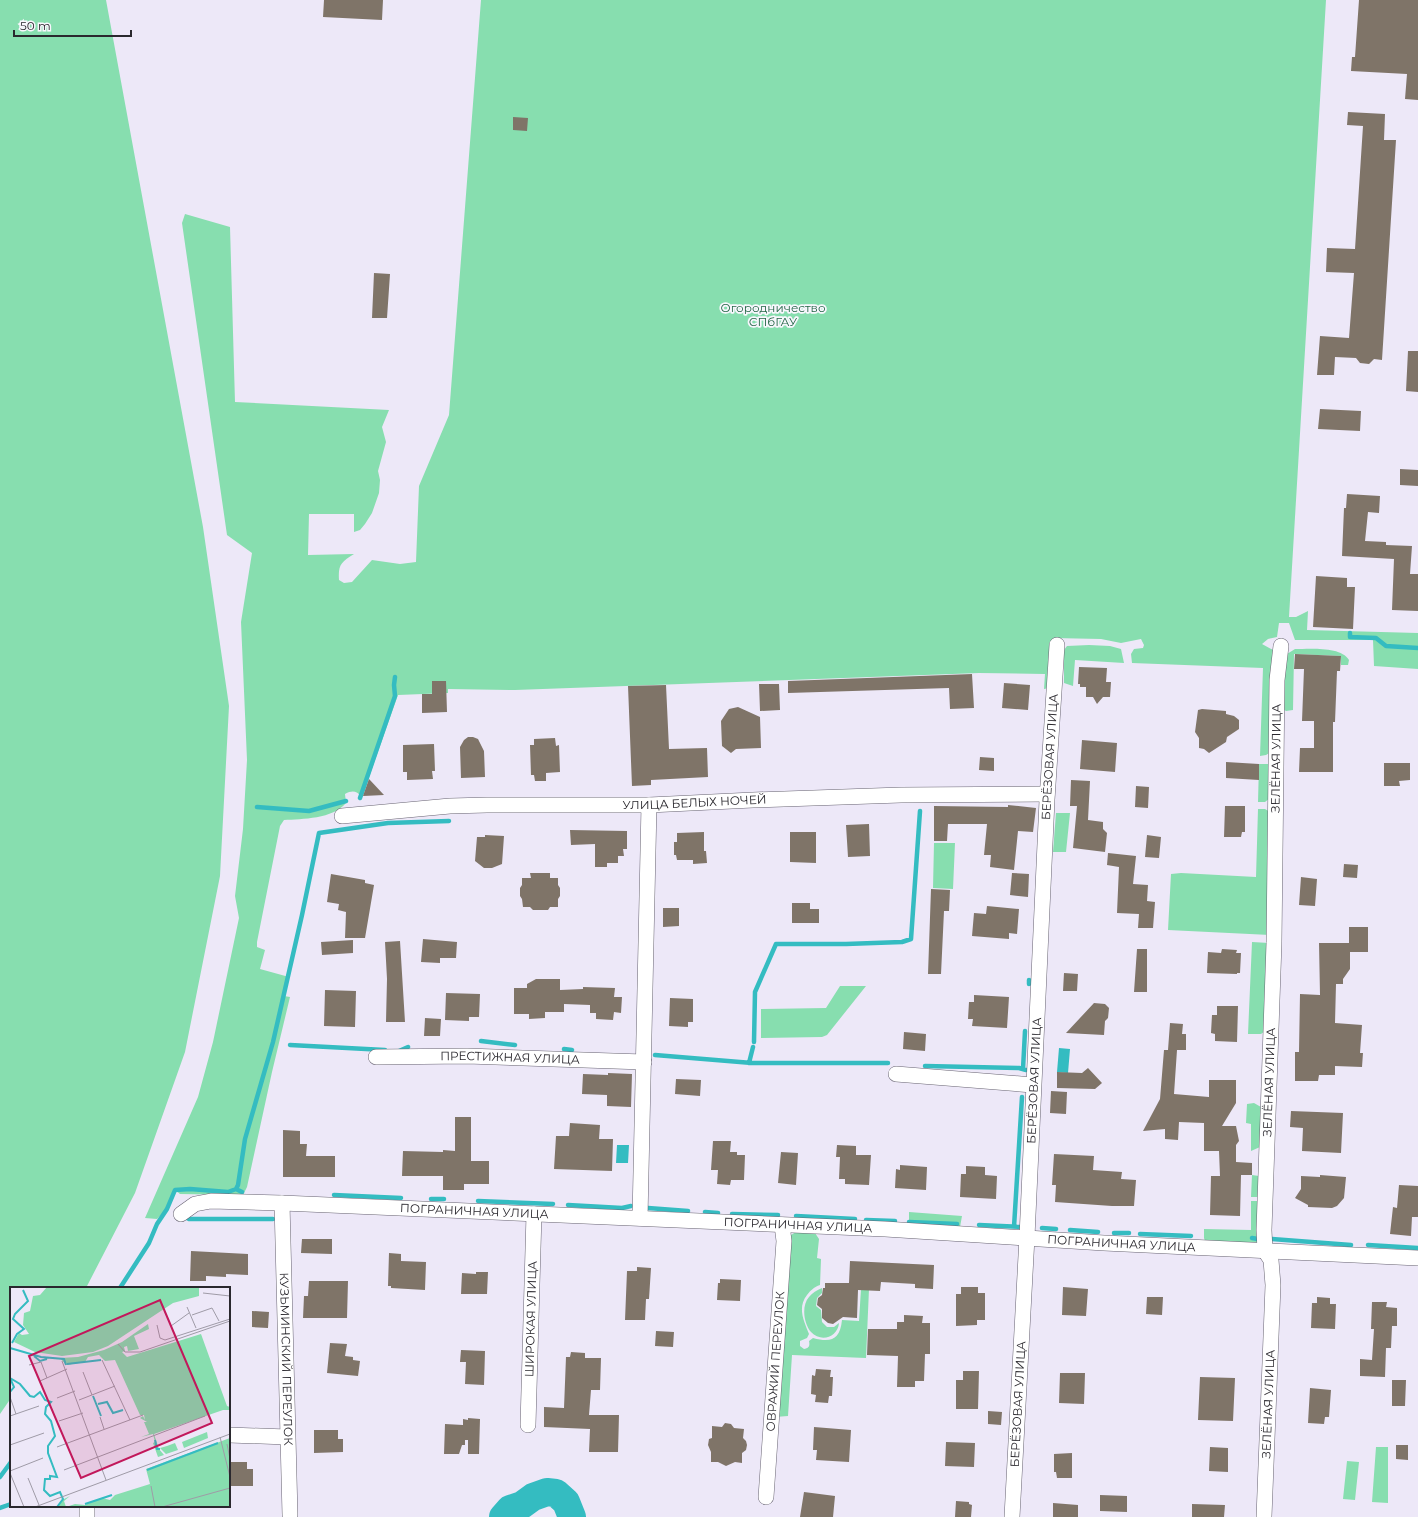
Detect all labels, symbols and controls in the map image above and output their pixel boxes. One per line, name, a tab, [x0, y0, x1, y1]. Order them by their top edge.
scale bar	[14, 12, 131, 38]
text: 50 m	[20, 18, 51, 33]
park label: Огородничество СПбГАУ	[720, 300, 826, 329]
street label: БЕРЁЗОВАЯ УЛИЦА	[1038, 693, 1061, 820]
street label: ЗЕЛЁНАЯ УЛИЦА	[1267, 704, 1284, 813]
street label: УЛИЦА БЕЛЫХ НОЧЕЙ	[622, 792, 767, 812]
street label: БЕРЁЗОВАЯ УЛИЦА	[1023, 1017, 1044, 1144]
street label: ЗЕЛЁНАЯ УЛИЦА	[1259, 1027, 1278, 1137]
street label: ПРЕСТИЖНАЯ УЛИЦА	[440, 1048, 580, 1067]
street label: ПОГРАНИЧНАЯ УЛИЦА	[400, 1200, 549, 1221]
street label: ПОГРАНИЧНАЯ УЛИЦА	[723, 1214, 873, 1235]
street label: ПОГРАНИЧНАЯ УЛИЦА	[1047, 1231, 1196, 1254]
street label: ШИРОКАЯ УЛИЦА	[521, 1261, 540, 1377]
street label: КУЗЬМИНСКИЙ ПЕРЕУЛОК	[277, 1272, 296, 1446]
inset map	[10, 1287, 230, 1507]
street label: ОВРАЖИЙ ПЕРЕУЛОК	[763, 1290, 787, 1432]
street label: БЕРЁЗОВАЯ УЛИЦА	[1007, 1341, 1028, 1468]
street label: ЗЕЛЁНАЯ УЛИЦА	[1258, 1349, 1277, 1459]

